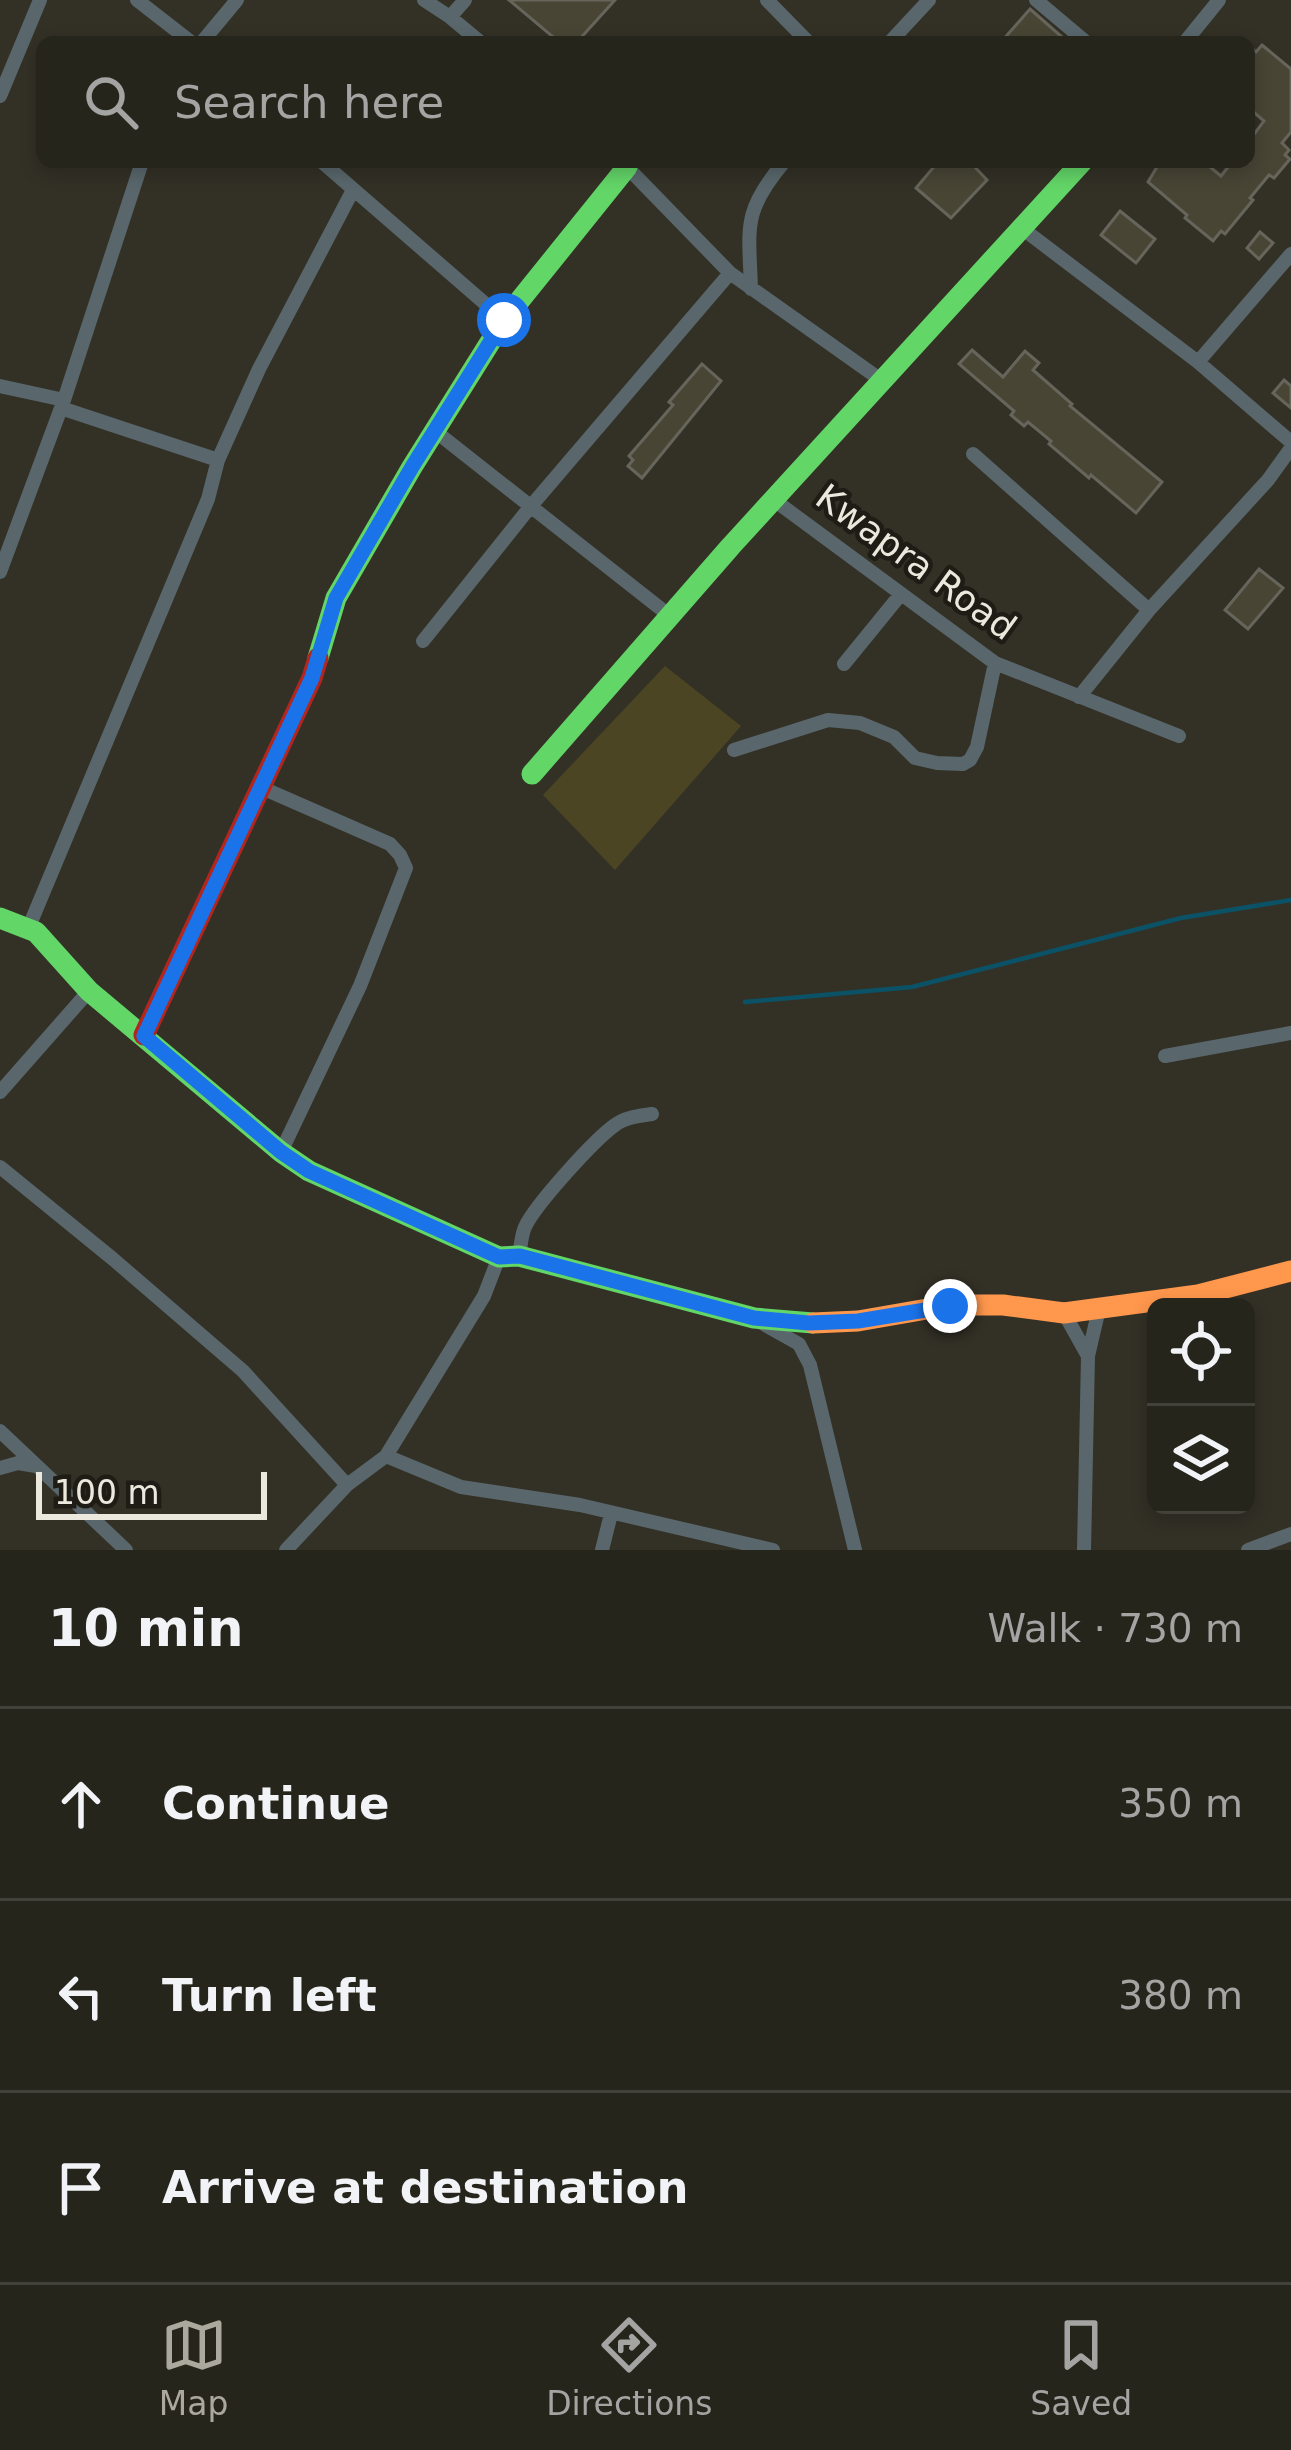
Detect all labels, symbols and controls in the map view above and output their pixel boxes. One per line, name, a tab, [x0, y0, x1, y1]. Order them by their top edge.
search box	[36, 36, 1255, 168]
icon: search	[78, 69, 144, 135]
text: Search here	[174, 76, 444, 129]
route start	[477, 293, 531, 347]
street label: Kwapra Road	[808, 476, 1024, 648]
route end	[923, 1279, 977, 1333]
map controls	[1147, 1298, 1255, 1514]
button: locate	[1147, 1298, 1255, 1406]
button: layers	[1147, 1406, 1255, 1514]
scale bar	[36, 1466, 267, 1519]
text: 100 m	[54, 1473, 160, 1512]
text: 10 min	[48, 1599, 244, 1658]
text: Walk · 730 m	[988, 1606, 1243, 1651]
icon: ahead	[48, 1771, 114, 1837]
text: Continue	[162, 1777, 390, 1830]
text: 350 m	[1118, 1781, 1243, 1826]
icon: left	[48, 1963, 114, 2029]
text: Turn left	[162, 1969, 377, 2022]
text: 380 m	[1118, 1973, 1243, 2018]
icon: arrive	[48, 2155, 114, 2221]
text: Arrive at destination	[162, 2161, 688, 2214]
tab: Map	[159, 2312, 229, 2423]
tab: Directions	[546, 2312, 712, 2423]
tab: Saved	[1030, 2312, 1132, 2423]

